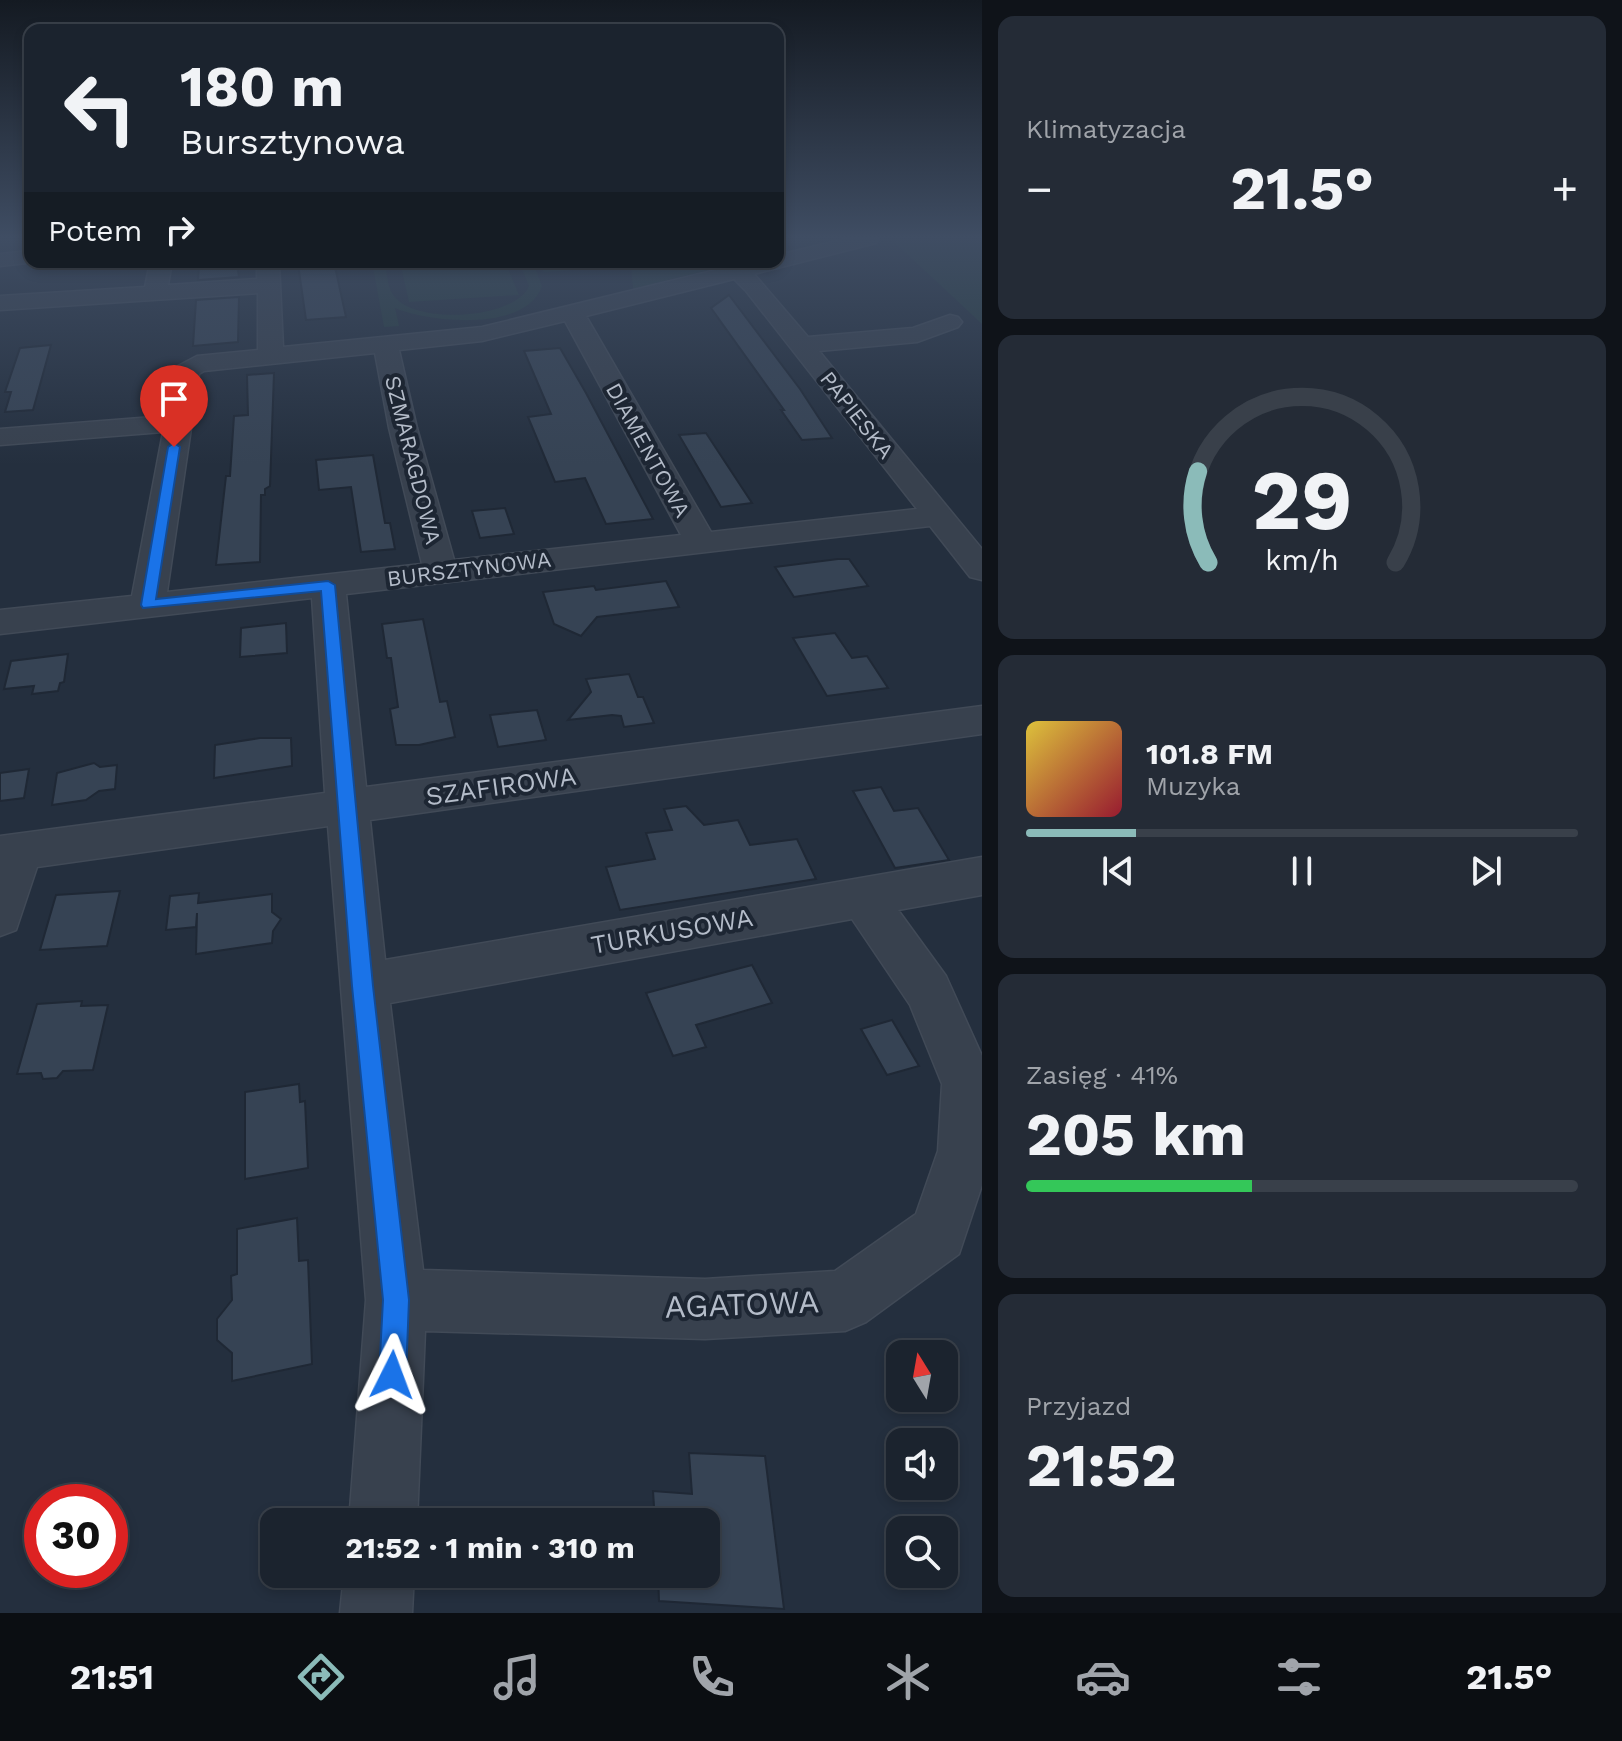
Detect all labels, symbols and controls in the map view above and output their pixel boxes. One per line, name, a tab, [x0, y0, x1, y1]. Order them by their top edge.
text: 180 m	[180, 54, 344, 120]
icon: left	[48, 56, 152, 160]
text: Klimatyzacja	[1026, 114, 1186, 144]
text: Bursztynowa	[180, 121, 405, 163]
text: 21.5°	[1230, 153, 1374, 224]
text: −	[1026, 163, 1053, 215]
text: +	[1551, 163, 1578, 215]
icon: right	[158, 208, 202, 252]
text: Potem	[48, 213, 142, 248]
pin	[140, 365, 208, 447]
street label: PAPIESKA	[815, 366, 899, 464]
street label: SZMARAGDOWA	[380, 373, 446, 547]
icon: arrive	[152, 377, 196, 421]
street label: DIAMENTOWA	[601, 378, 695, 522]
text: 29	[1252, 452, 1352, 549]
text: km/h	[1265, 543, 1339, 577]
street label: BURSZTYNOWA	[385, 547, 553, 591]
text: 101.8 FM	[1146, 736, 1273, 771]
street label: SZAFIROWA	[424, 761, 578, 811]
text: Muzyka	[1146, 771, 1241, 801]
icon: previous	[1096, 849, 1140, 893]
icon: pause	[1280, 849, 1324, 893]
icon: next	[1464, 849, 1508, 893]
street label: TURKUSOWA	[589, 902, 755, 960]
text: Zasięg · 41%	[1026, 1060, 1178, 1090]
text: 205 km	[1026, 1099, 1246, 1170]
street label: AGATOWA	[664, 1282, 820, 1326]
position arrow	[350, 1333, 434, 1417]
north arrow	[886, 1340, 958, 1412]
map controls	[886, 1340, 958, 1588]
text: Przyjazd	[1026, 1391, 1131, 1421]
button: sound	[886, 1428, 958, 1500]
text: 21:52	[1026, 1430, 1176, 1501]
speed limit sign: 30	[24, 1484, 128, 1588]
button: search	[886, 1516, 958, 1588]
text: 21:52 · 1 min · 310 m	[345, 1530, 635, 1565]
icon: directions	[293, 1649, 349, 1705]
icon: music	[489, 1649, 545, 1705]
icon: phone	[684, 1649, 740, 1705]
icon: climate	[880, 1649, 936, 1705]
icon: car	[1075, 1649, 1131, 1705]
icon: filters	[1271, 1649, 1327, 1705]
text: 21:51	[70, 1656, 154, 1698]
text: 21.5°	[1466, 1656, 1552, 1698]

